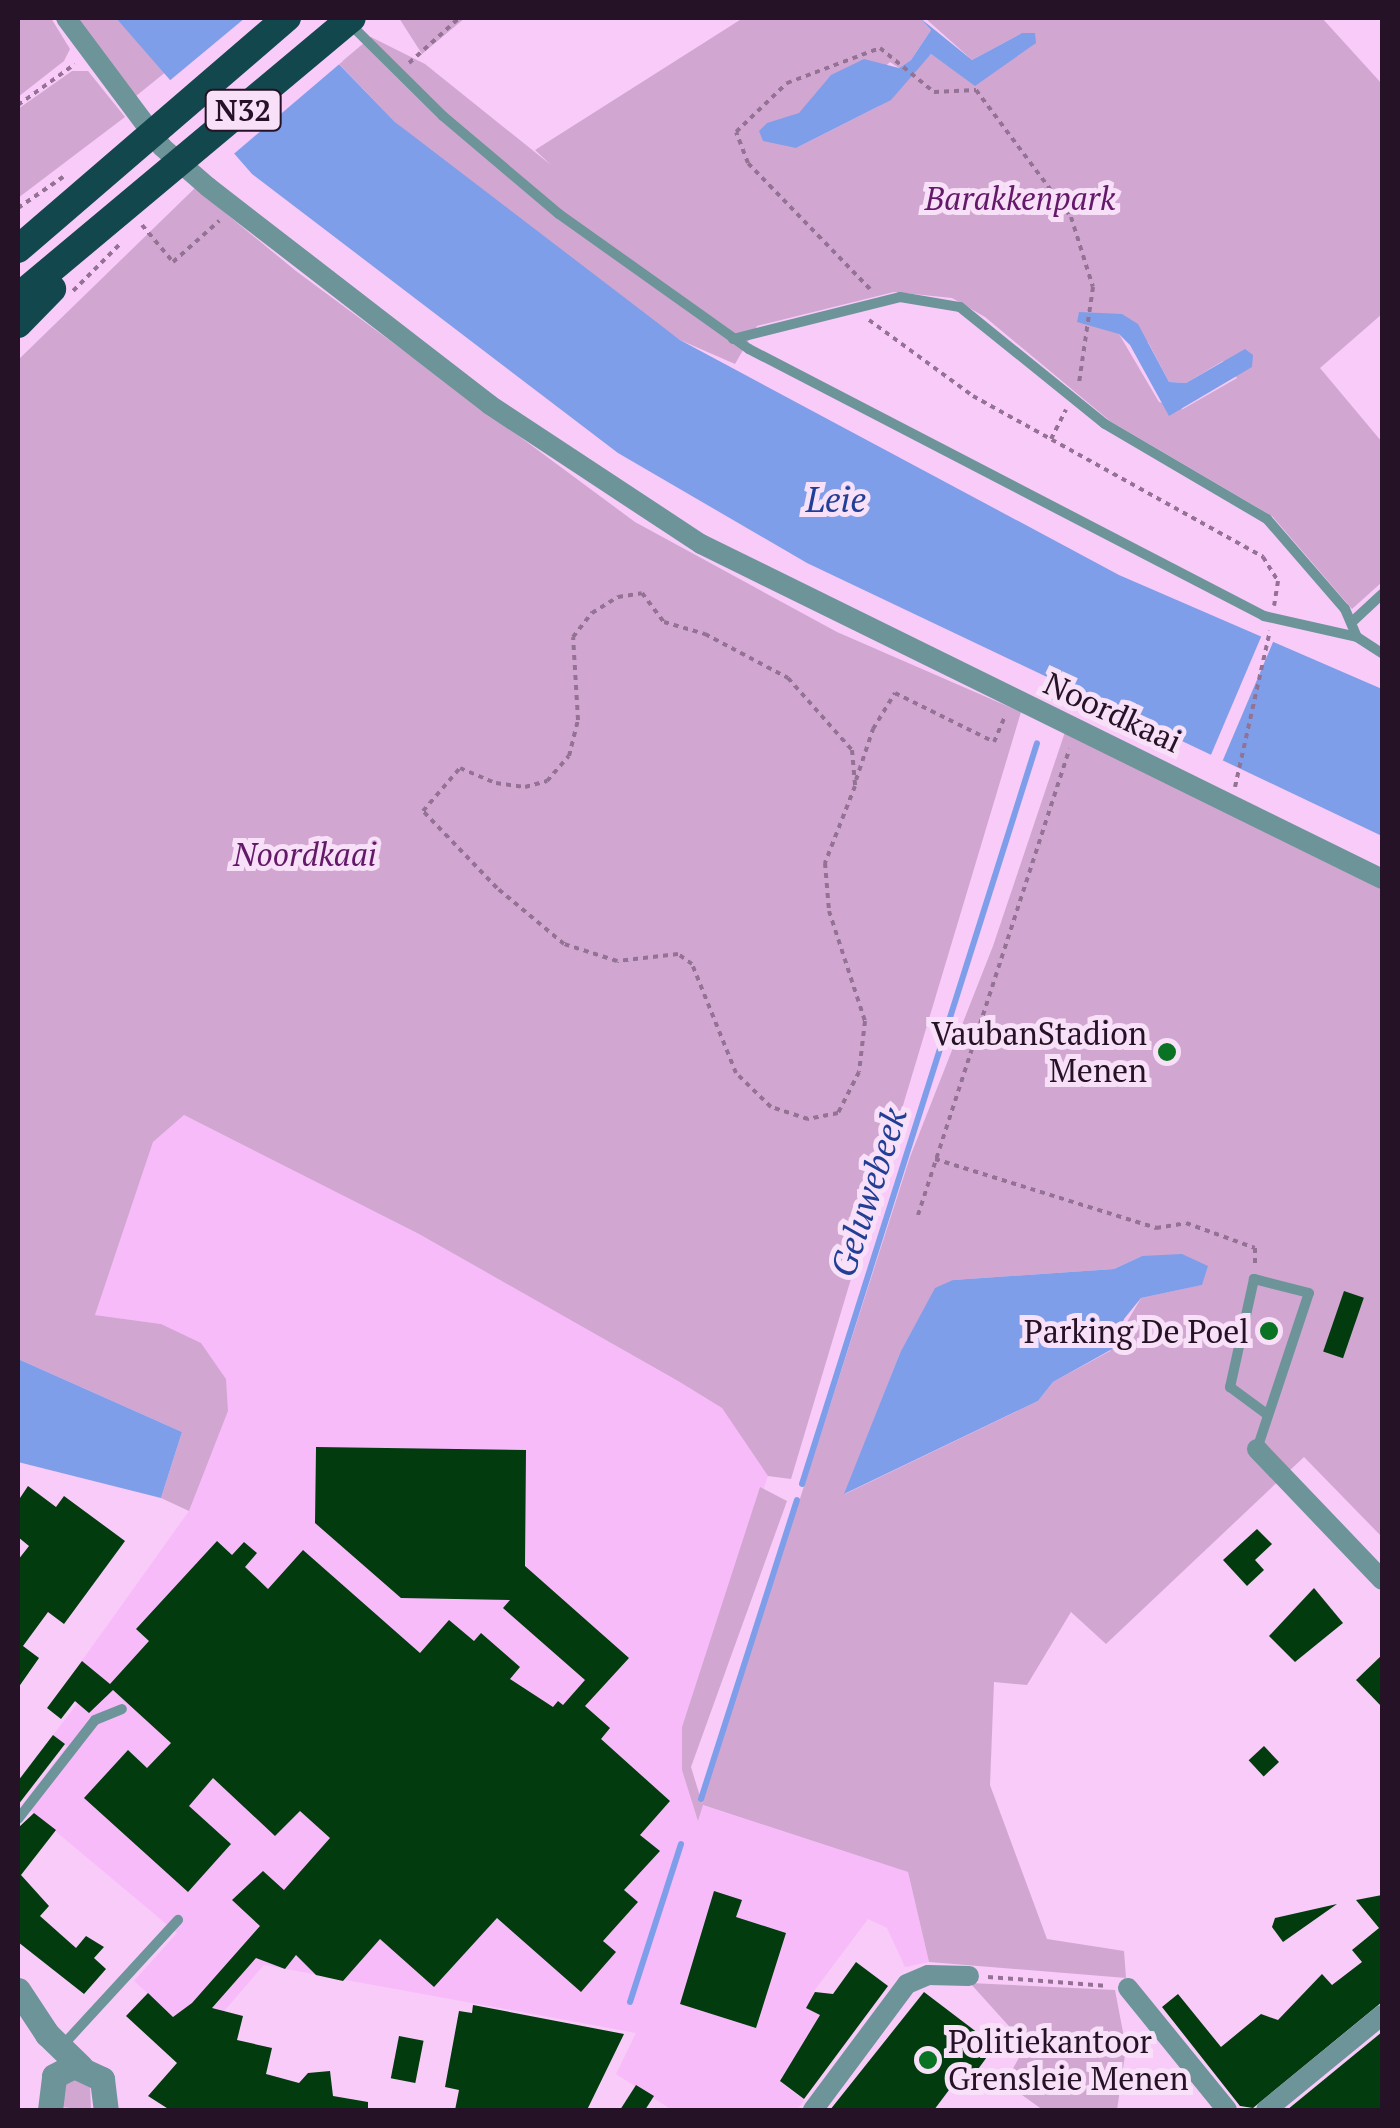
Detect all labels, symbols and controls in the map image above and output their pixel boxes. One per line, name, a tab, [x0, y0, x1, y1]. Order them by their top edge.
road number: N32	[203, 85, 283, 135]
park label: Barakkenpark	[925, 179, 1115, 217]
water label: Leie	[806, 478, 866, 520]
street label: Noordkaai	[1038, 663, 1188, 761]
park label: Noordkaai	[233, 835, 377, 873]
place label: VaubanStadion Menen	[931, 1015, 1147, 1090]
marker: VaubanStadion Menen	[1156, 1041, 1178, 1063]
water label: Geluwebeek	[821, 1102, 915, 1282]
place label: Parking De Poel	[1024, 1312, 1249, 1350]
marker: Parking De Poel	[1258, 1320, 1280, 1342]
place label: Politiekantoor Grensleie Menen	[948, 2023, 1188, 2098]
marker: Politiekantoor Grensleie Menen	[917, 2049, 939, 2071]

